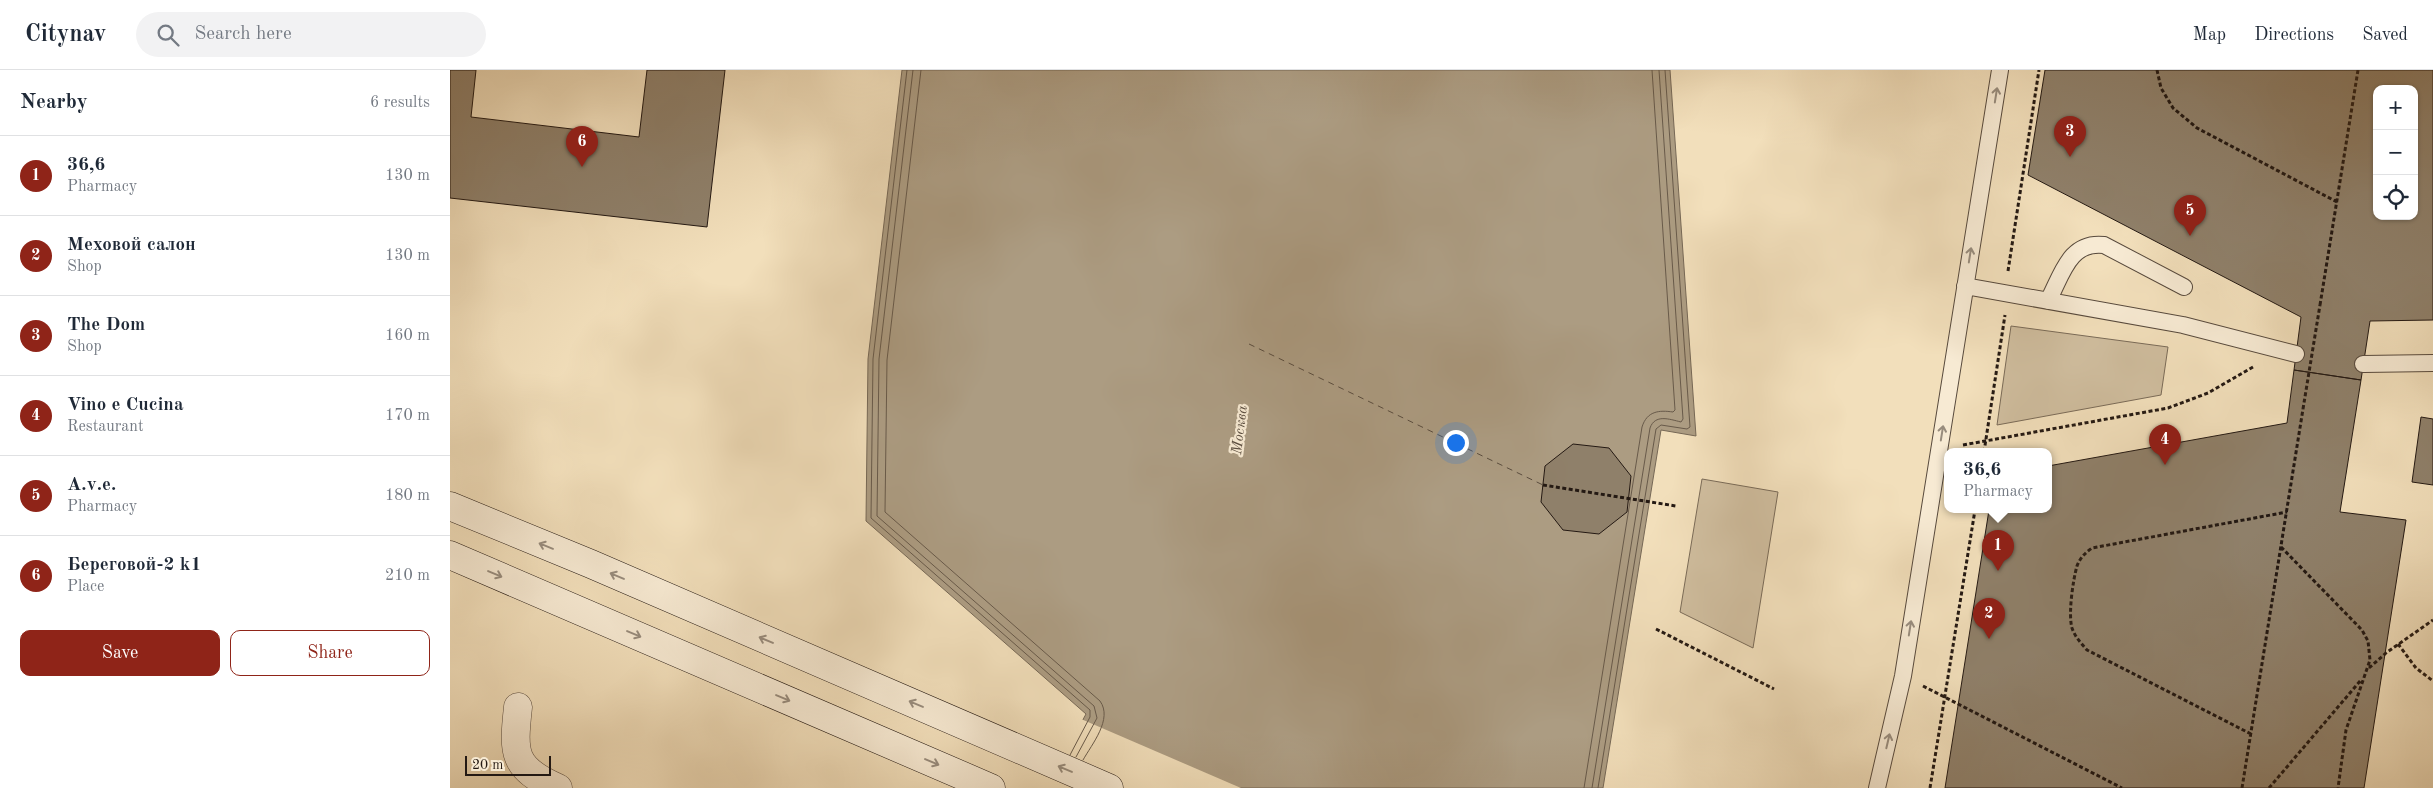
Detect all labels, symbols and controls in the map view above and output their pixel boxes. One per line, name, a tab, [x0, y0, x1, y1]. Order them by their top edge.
search box	[136, 12, 486, 57]
icon: search	[154, 21, 182, 49]
text: Citynav	[25, 23, 106, 47]
text: Search here	[194, 25, 292, 44]
text: Map	[2193, 26, 2226, 44]
text: Directions	[2254, 26, 2334, 44]
text: Saved	[2362, 26, 2408, 44]
map controls	[2373, 85, 2418, 220]
button: +	[2373, 85, 2418, 130]
one-way arrow	[1991, 87, 2001, 103]
text: Nearby	[20, 92, 88, 113]
text: 6 results	[370, 95, 430, 111]
pin: 3	[2054, 116, 2086, 157]
pin: 6	[566, 126, 598, 167]
button: −	[2373, 130, 2418, 175]
text: 36,6	[67, 156, 105, 175]
text: 1	[31, 168, 41, 184]
text: 130 m	[385, 168, 430, 184]
button: locate	[2373, 175, 2418, 220]
text: Pharmacy	[67, 179, 137, 195]
pin: 5	[2174, 195, 2206, 236]
text: Меховой салон	[67, 236, 196, 255]
one-way arrow	[1966, 247, 1976, 263]
text: 2	[31, 248, 41, 264]
text: 130 m	[385, 248, 430, 264]
text: Shop	[67, 259, 102, 275]
text: The Dom	[67, 316, 145, 335]
text: 3	[31, 328, 41, 344]
text: 160 m	[385, 328, 430, 344]
text: Shop	[67, 339, 102, 355]
text: Vino e Cucina	[67, 396, 184, 415]
water label: Москва	[1230, 405, 1251, 457]
text: 4	[31, 408, 41, 424]
text: 170 m	[385, 408, 430, 424]
text: Restaurant	[67, 419, 144, 435]
pin: 4	[2149, 424, 2181, 465]
one-way arrow	[1937, 425, 1947, 441]
your location	[1443, 430, 1469, 456]
popup	[1944, 448, 2052, 513]
text: 36,6	[1963, 461, 2001, 480]
text: A.v.e.	[67, 476, 116, 495]
text: Pharmacy	[1963, 484, 2033, 500]
text: 5	[31, 488, 41, 504]
text: 180 m	[385, 488, 430, 504]
text: Pharmacy	[67, 499, 137, 515]
pin: 1	[1982, 530, 2014, 571]
one-way arrow	[539, 540, 554, 550]
text: Береговой-2 k1	[67, 556, 201, 575]
text: 6	[31, 568, 41, 584]
text: 210 m	[385, 568, 430, 584]
one-way arrow	[487, 570, 502, 580]
one-way arrow	[610, 570, 625, 580]
text: Place	[67, 579, 104, 595]
pin: 2	[1973, 598, 2005, 639]
one-way arrow	[1906, 620, 1916, 636]
one-way arrow	[626, 629, 641, 639]
button: Save	[20, 630, 220, 676]
button: Share	[230, 630, 430, 676]
one-way arrow	[759, 634, 774, 644]
one-way arrow	[775, 694, 790, 704]
one-way arrow	[908, 699, 923, 708]
one-way arrow	[1884, 733, 1893, 749]
scale bar	[465, 753, 551, 776]
text: 20 m	[472, 758, 503, 772]
one-way arrow	[924, 758, 939, 768]
one-way arrow	[1058, 763, 1073, 773]

